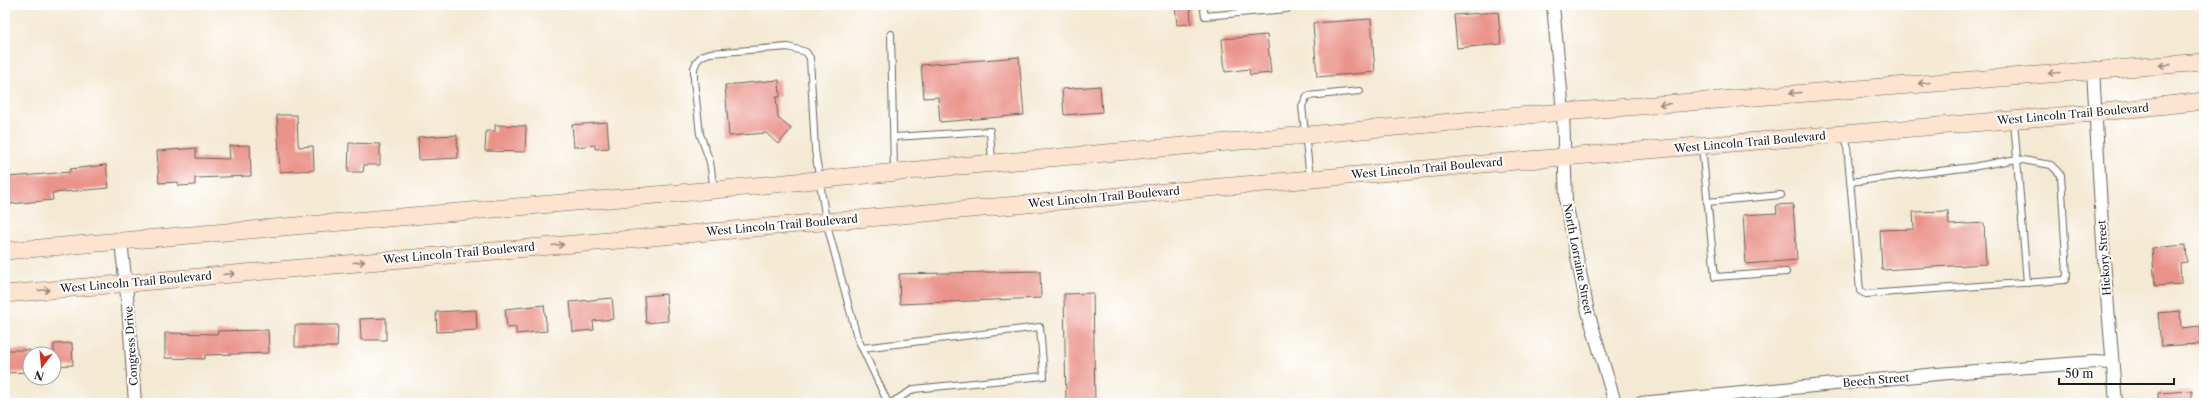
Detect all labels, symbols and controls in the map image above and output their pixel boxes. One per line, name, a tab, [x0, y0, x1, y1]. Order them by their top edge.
one-way arrow	[2159, 61, 2172, 68]
one-way arrow	[2048, 69, 2061, 76]
one-way arrow	[1918, 80, 1931, 87]
one-way arrow	[1789, 90, 1802, 97]
street label: West Lincoln Trail Boulevard	[1996, 100, 2150, 128]
one-way arrow	[1659, 101, 1672, 108]
street label: West Lincoln Trail Boulevard	[1673, 128, 1827, 156]
street label: West Lincoln Trail Boulevard	[1350, 154, 1504, 182]
street label: West Lincoln Trail Boulevard	[1027, 183, 1181, 211]
street label: North Lorraine Street	[1560, 202, 1596, 316]
street label: West Lincoln Trail Boulevard	[705, 211, 859, 239]
street label: Hickory Street	[2094, 220, 2114, 296]
street label: West Lincoln Trail Boulevard	[382, 239, 536, 267]
one-way arrow	[551, 241, 564, 248]
one-way arrow	[352, 259, 365, 266]
street label: West Lincoln Trail Boulevard	[59, 268, 213, 296]
one-way arrow	[222, 270, 235, 277]
one-way arrow	[37, 287, 50, 294]
street label: Congress Drive	[121, 306, 141, 386]
north arrow	[22, 346, 62, 386]
scale bar	[2059, 360, 2174, 386]
text: 50 m	[2065, 366, 2094, 381]
text: N	[32, 367, 46, 384]
street label: Beech Street	[1842, 370, 1910, 390]

